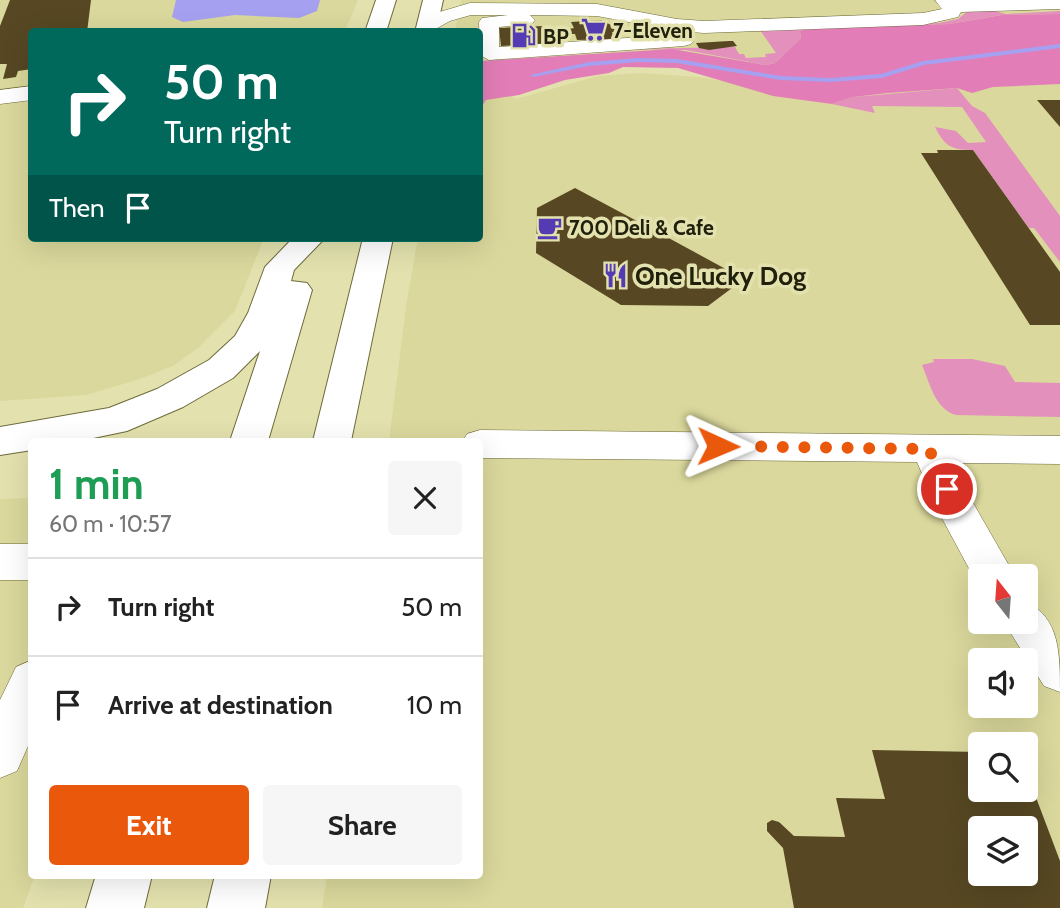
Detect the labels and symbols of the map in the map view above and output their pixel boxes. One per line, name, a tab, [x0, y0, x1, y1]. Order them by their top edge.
supermarket icon: 7-Eleven	[579, 16, 607, 44]
place label: 7-Eleven	[613, 18, 693, 43]
fuel station icon: BP	[509, 22, 537, 50]
place label: BP	[543, 24, 569, 49]
cafe icon: 700 Deli & Cafe	[535, 213, 563, 241]
place label: 700 Deli & Cafe	[569, 215, 714, 240]
place label: One Lucky Dog	[635, 260, 806, 292]
restaurant icon: One Lucky Dog	[601, 262, 629, 290]
position arrow	[681, 409, 755, 483]
pin	[917, 459, 977, 519]
north arrow	[968, 564, 1038, 634]

